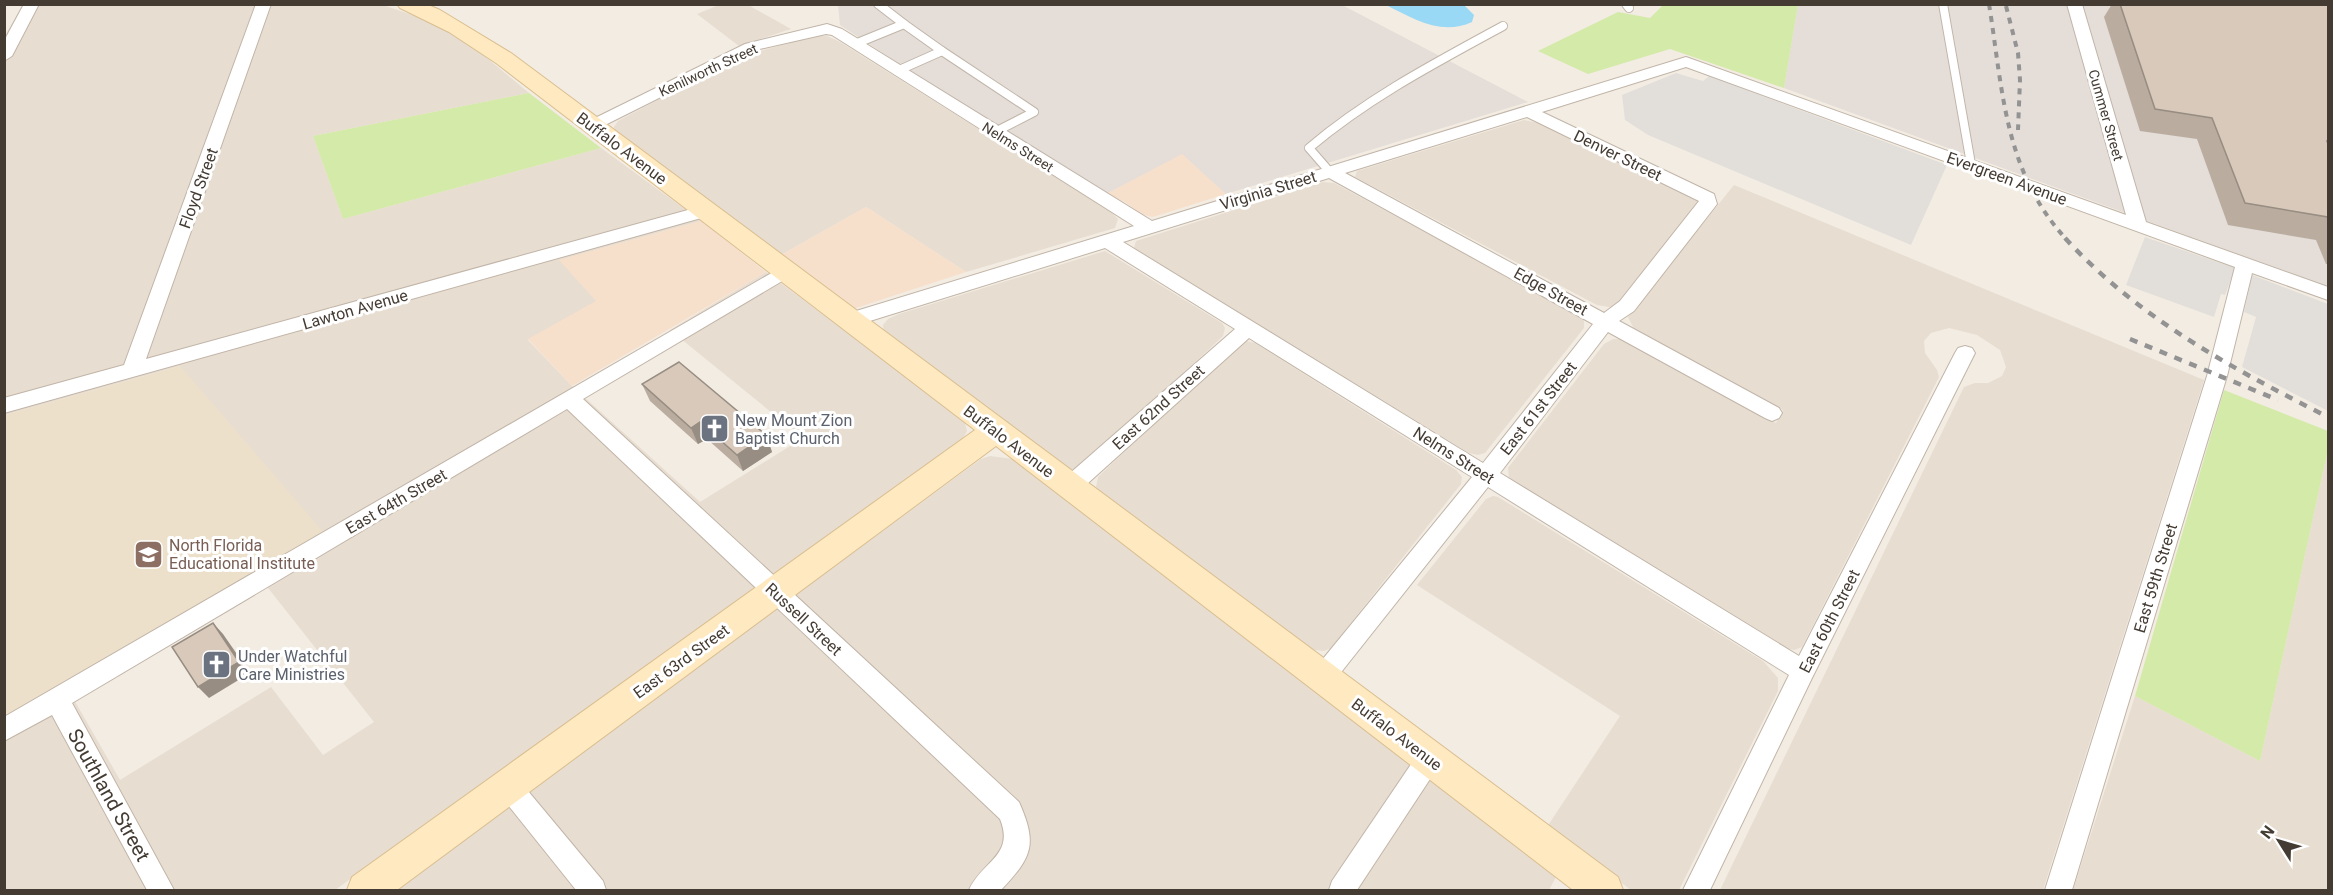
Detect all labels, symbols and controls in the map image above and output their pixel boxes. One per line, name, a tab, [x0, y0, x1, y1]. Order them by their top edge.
street label: Kenilworth Street	[656, 40, 760, 100]
street label: Cummer Street	[2085, 68, 2127, 163]
street label: Buffalo Avenue	[573, 108, 671, 188]
street label: Nelms Street	[980, 119, 1057, 175]
street label: Denver Street	[1571, 126, 1665, 185]
street label: Floyd Street	[175, 145, 222, 231]
street label: Evergreen Avenue	[1944, 148, 2070, 209]
street label: Virginia Street	[1218, 167, 1319, 214]
street label: Edge Street	[1510, 263, 1591, 320]
street label: Lawton Avenue	[300, 285, 410, 334]
street label: East 61st Street	[1496, 358, 1581, 459]
street label: East 62nd Street	[1108, 361, 1208, 454]
street label: Buffalo Avenue	[960, 401, 1058, 481]
place label: New Mount Zion Baptist Church	[735, 411, 852, 448]
church icon: New Mount Zion Baptist Church	[698, 413, 730, 445]
street label: Nelms Street	[1410, 423, 1498, 488]
street label: East 64th Street	[342, 465, 450, 538]
street label: East 59th Street	[2130, 521, 2181, 635]
place label: North Florida Educational Institute	[169, 536, 315, 573]
school or university icon: North Florida Educational Institute	[132, 538, 164, 570]
street label: East 60th Street	[1795, 566, 1864, 676]
street label: Russell Street	[761, 579, 846, 660]
street label: East 63rd Street	[630, 620, 733, 703]
place label: Under Watchful Care Ministries	[238, 647, 347, 684]
church icon: Under Watchful Care Ministries	[201, 649, 233, 681]
street label: Buffalo Avenue	[1348, 694, 1446, 774]
street label: Southland Street	[63, 725, 155, 865]
north arrow	[2249, 811, 2309, 871]
text: N	[2256, 822, 2278, 843]

